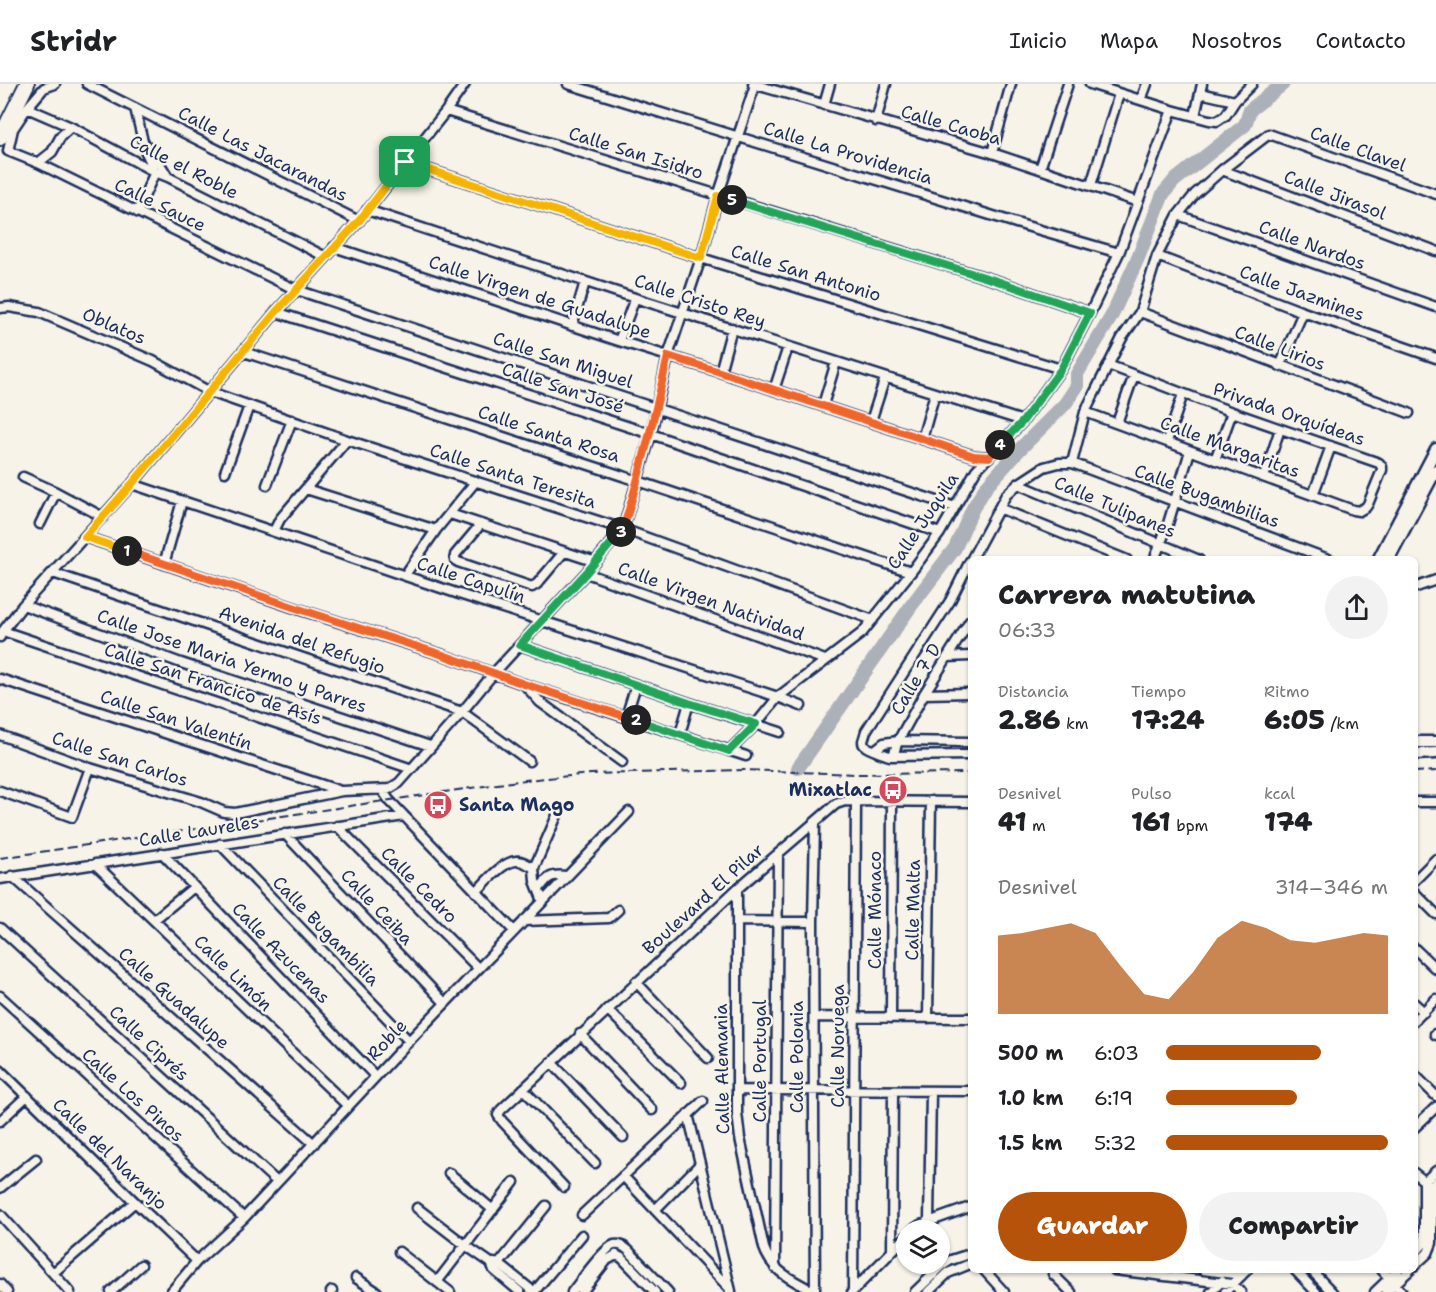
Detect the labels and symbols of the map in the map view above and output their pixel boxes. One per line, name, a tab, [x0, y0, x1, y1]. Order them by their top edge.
street label: Calle Caoba	[898, 99, 1004, 151]
street label: Calle Las Jacarandas	[174, 101, 352, 207]
street label: Calle La Providencia	[761, 116, 935, 190]
street label: Calle San Isidro	[566, 121, 706, 185]
street label: Calle Clavel	[1307, 121, 1410, 178]
street label: Calle el Roble	[125, 129, 243, 205]
pin	[379, 136, 430, 187]
street label: Calle Jirasol	[1280, 164, 1390, 226]
street label: Calle Sauce	[110, 173, 210, 237]
pin: 5	[717, 185, 747, 215]
street label: Calle Nardos	[1255, 215, 1369, 275]
street label: Calle San Antonio	[728, 239, 884, 307]
street label: Calle Virgen de Guadalupe	[426, 250, 654, 344]
street label: Calle Jazmines	[1236, 259, 1368, 327]
street label: Calle Cristo Rey	[631, 268, 769, 334]
street label: Oblatos	[79, 302, 149, 350]
street label: Calle Lirios	[1231, 320, 1329, 376]
street label: Calle San Miguel	[490, 326, 637, 394]
street label: Calle San José	[499, 357, 627, 419]
street label: Privada Orquídeas	[1210, 377, 1368, 451]
street label: Calle Santa Rosa	[475, 400, 623, 468]
street label: Calle Margaritas	[1157, 411, 1303, 483]
pin: 4	[985, 430, 1015, 460]
street label: Calle Santa Teresita	[427, 438, 599, 514]
street label: Calle Bugambilias	[1131, 459, 1283, 533]
street label: Calle Juquila	[882, 468, 964, 574]
street label: Calle Tulipanes	[1050, 471, 1180, 543]
pin: 3	[606, 517, 636, 547]
pin: 1	[112, 536, 142, 566]
street label: Calle Capulín	[414, 551, 528, 609]
street label: Calle Virgen Natividad	[614, 556, 808, 646]
street label: Avenida del Refugio	[216, 600, 388, 680]
street label: Calle Jose Maria Yermo y Parres	[94, 603, 370, 719]
street label: Calle San Francico de Asís	[101, 637, 325, 731]
street label: Calle 7 D	[885, 639, 947, 719]
street label: Calle San Valentín	[97, 684, 255, 756]
pin: 2	[621, 705, 651, 735]
street label: Calle San Carlos	[49, 726, 191, 792]
bus stop icon: Mixatlac	[877, 774, 909, 806]
place label: Mixatlac	[789, 778, 872, 802]
bus stop icon: Santa Mago	[422, 789, 454, 821]
place label: Santa Mago	[459, 793, 575, 817]
street label: Calle Laureles	[137, 810, 261, 852]
street label: Boulevard El Pilar	[637, 838, 769, 960]
street label: Calle Cedro	[375, 841, 463, 929]
street label: Calle Mónaco	[863, 851, 887, 969]
street label: Calle Malta	[900, 859, 926, 961]
street label: Calle Ceiba	[335, 864, 419, 950]
street label: Calle Bugambilia	[267, 871, 385, 991]
street label: Calle Azucenas	[227, 897, 335, 1009]
street label: Calle Limón	[189, 930, 277, 1016]
street label: Calle Guadalupe	[113, 942, 235, 1054]
street label: Calle Noruega	[826, 984, 850, 1108]
street label: Calle Portugal	[748, 999, 772, 1122]
street label: Calle Ciprés	[104, 1000, 194, 1086]
street label: Calle Polonia	[785, 1001, 809, 1113]
street label: Calle Alemania	[709, 1003, 735, 1135]
street label: Roble	[362, 1014, 412, 1066]
street label: Calle Los Pinos	[77, 1043, 189, 1147]
street label: Calle del Naranjo	[47, 1093, 173, 1215]

